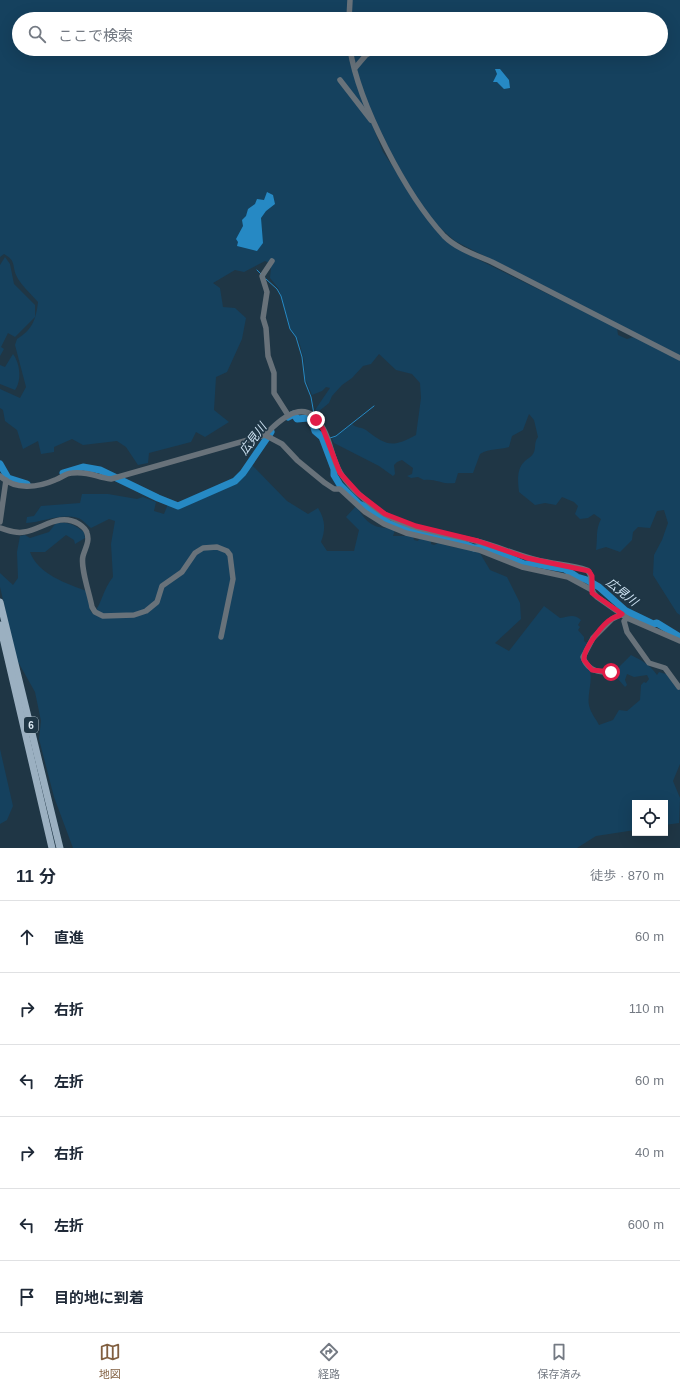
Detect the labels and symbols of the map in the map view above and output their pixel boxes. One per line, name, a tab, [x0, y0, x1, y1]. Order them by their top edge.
route end	[307, 411, 325, 429]
water label: 広見川	[237, 419, 271, 458]
water label: 広見川	[604, 575, 642, 610]
route start	[602, 663, 620, 681]
road number: 6	[24, 717, 38, 733]

